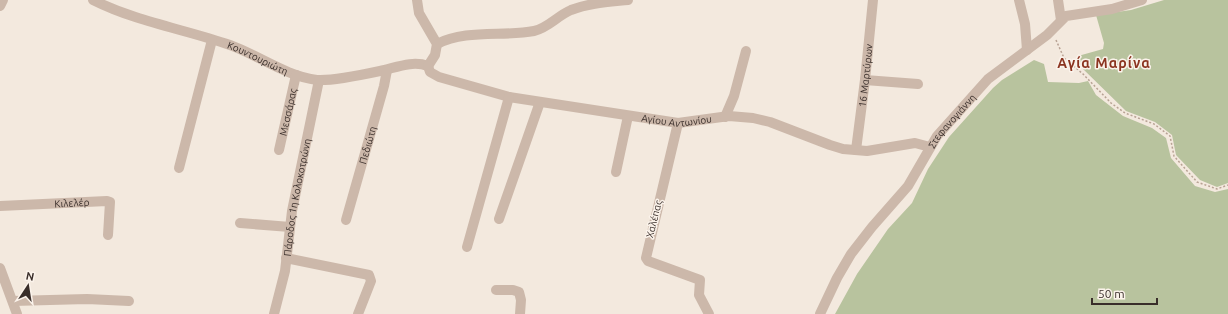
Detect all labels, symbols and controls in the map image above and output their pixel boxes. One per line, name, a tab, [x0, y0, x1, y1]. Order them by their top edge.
street label: Κουντουριώτη	[226, 39, 290, 77]
street label: 16 Μαρτύρων	[856, 43, 874, 108]
district label: Αγία Μαρίνα	[1057, 55, 1151, 71]
street label: Μεσσάρας	[277, 87, 298, 137]
street label: Στεφανογιάννη	[926, 92, 978, 150]
street label: Αγίου Αντωνίου	[641, 112, 712, 129]
street label: Πεδιώτη	[357, 125, 378, 165]
street label: Πάροδος 1η Κολοκοτρώνη	[281, 137, 312, 257]
street label: Κιλελέρ	[54, 196, 90, 209]
street label: Χαλέπας	[644, 199, 664, 239]
north arrow	[8, 266, 48, 306]
text: N	[25, 269, 35, 283]
scale bar	[1092, 280, 1157, 306]
text: 50 m	[1098, 287, 1125, 300]

